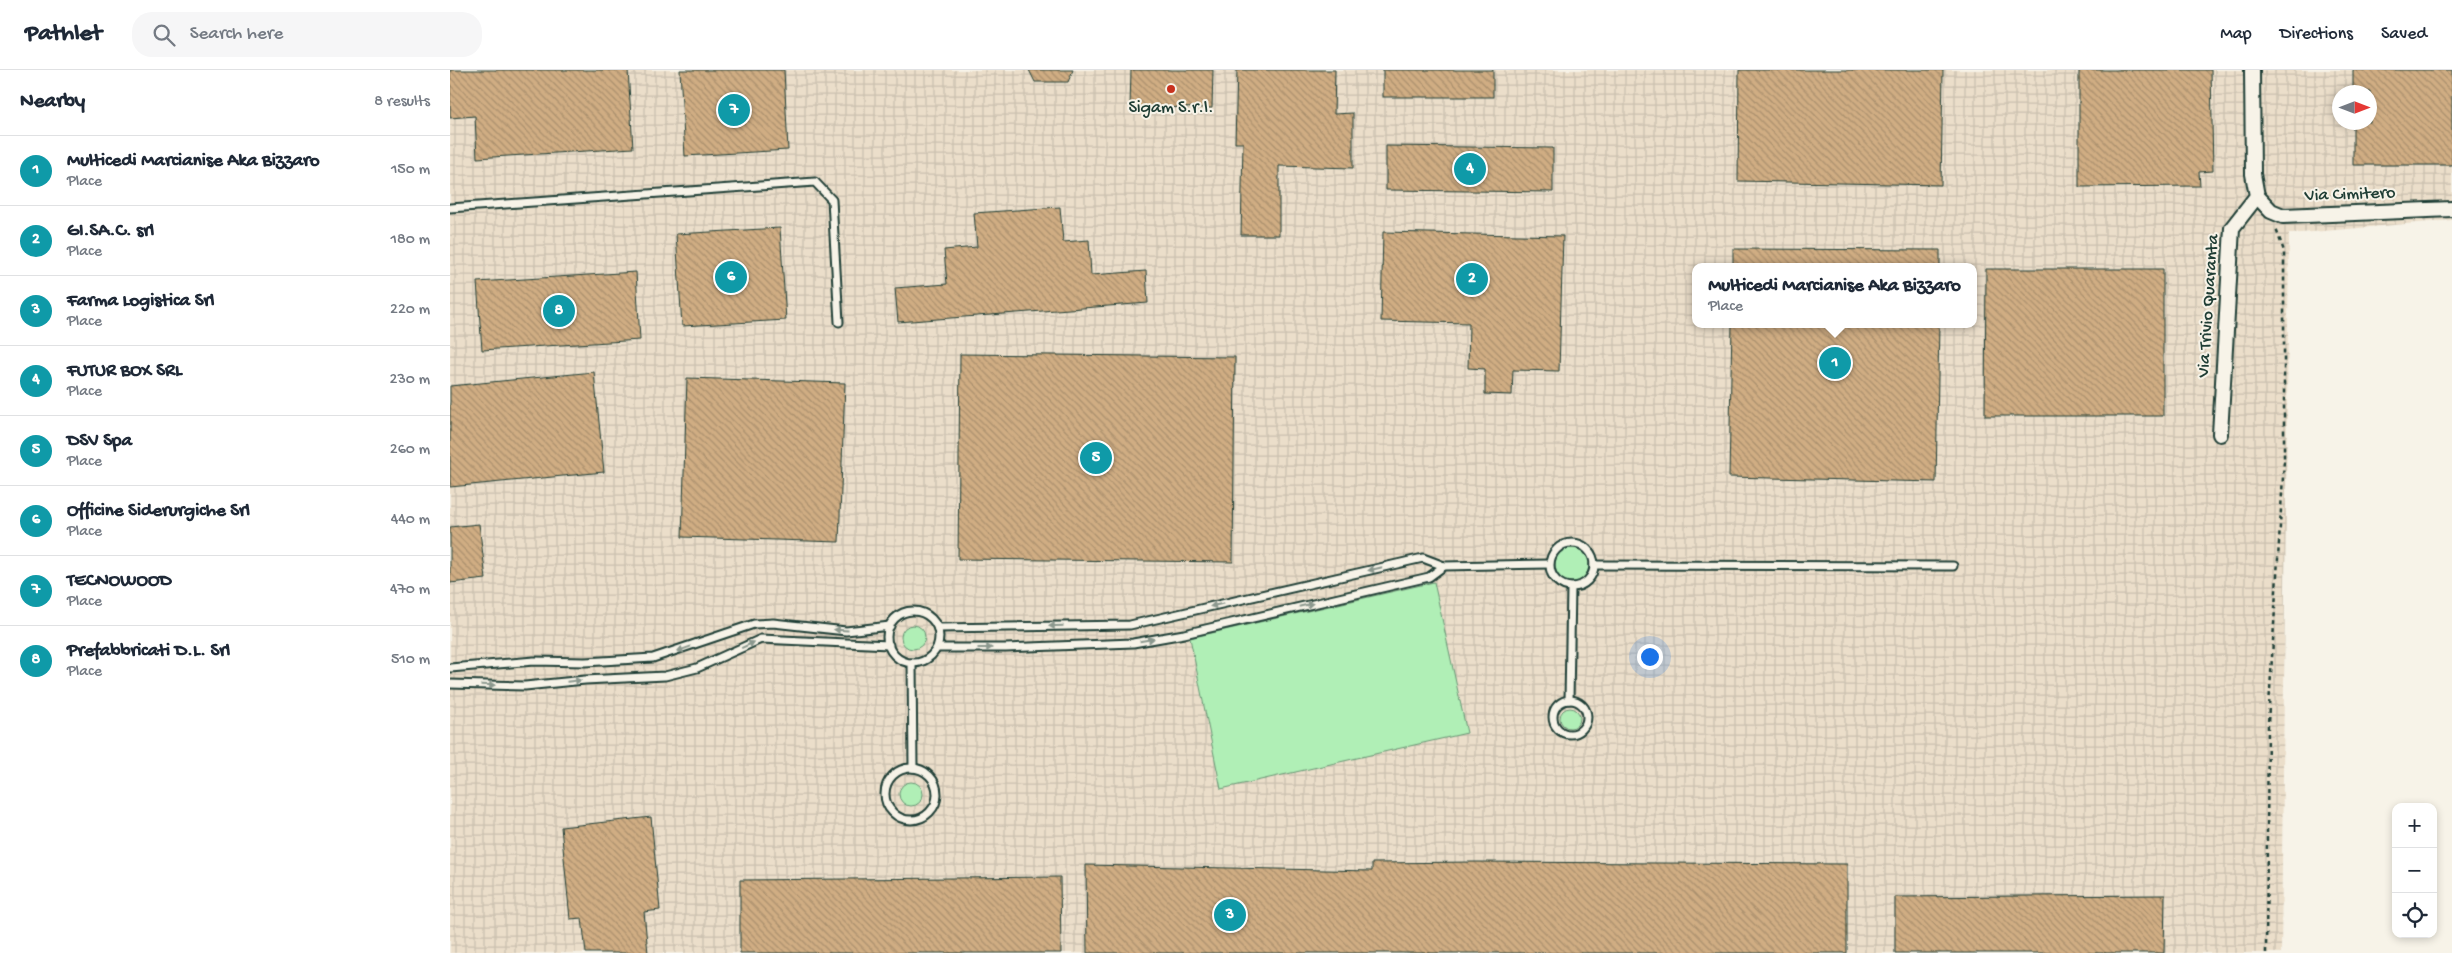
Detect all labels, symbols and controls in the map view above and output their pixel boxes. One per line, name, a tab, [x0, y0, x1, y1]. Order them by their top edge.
search box	[132, 12, 482, 57]
text: Pathlet	[25, 20, 102, 49]
icon: search	[150, 21, 178, 49]
text: Search here	[190, 23, 283, 46]
text: Map	[2220, 24, 2252, 45]
text: Directions	[2280, 24, 2353, 45]
text: Saved	[2381, 24, 2427, 45]
marker: Sigam S.r.l.	[1165, 83, 1177, 95]
north arrow	[2332, 85, 2377, 130]
text: Nearby	[20, 90, 85, 115]
pin: 7	[718, 91, 750, 129]
text: 8 results	[374, 93, 430, 112]
place label: Sigam S.r.l.	[1128, 98, 1214, 119]
text: Multicedi Marcianise Aka Bizzaro	[67, 150, 320, 173]
pin: 4	[1454, 150, 1486, 188]
text: 1	[33, 161, 39, 180]
text: 150 m	[391, 161, 430, 180]
text: Place	[67, 173, 102, 192]
street label: Via Cimitero	[2303, 183, 2396, 207]
text: GI.SA.C. srl	[67, 220, 154, 243]
text: 2	[32, 231, 40, 250]
text: 180 m	[391, 231, 430, 250]
street label: Via Trivio Quaranta	[2193, 233, 2225, 379]
text: Place	[67, 243, 102, 262]
pin: 6	[715, 258, 747, 296]
pin: 2	[1456, 260, 1488, 298]
popup	[1692, 263, 1977, 328]
text: Multicedi Marcianise Aka Bizzaro	[1708, 275, 1961, 298]
text: Farma Logistica Srl	[67, 290, 214, 313]
pin: 8	[543, 292, 575, 330]
text: Place	[1708, 298, 1743, 317]
text: 3	[32, 301, 40, 320]
text: 220 m	[390, 301, 430, 320]
text: Place	[67, 313, 102, 332]
pin: 1	[1819, 344, 1851, 382]
text: FUTUR BOX SRL	[67, 360, 182, 383]
text: 4	[32, 371, 40, 390]
text: 230 m	[390, 371, 430, 390]
text: Place	[67, 383, 102, 402]
text: DSV Spa	[67, 430, 132, 453]
pin: 5	[1080, 439, 1112, 477]
text: 5	[32, 441, 40, 460]
text: 260 m	[390, 441, 430, 460]
text: Place	[67, 453, 102, 472]
text: Officine Siderurgiche Srl	[67, 500, 250, 523]
text: 6	[32, 511, 40, 530]
text: 440 m	[391, 511, 430, 530]
text: Place	[67, 523, 102, 542]
one-way arrow	[1368, 565, 1383, 573]
text: TECNOWOOD	[67, 570, 172, 593]
text: 7	[32, 581, 40, 600]
text: 470 m	[390, 581, 430, 600]
text: Place	[67, 593, 102, 612]
one-way arrow	[1209, 601, 1224, 609]
one-way arrow	[1299, 601, 1314, 609]
one-way arrow	[1048, 622, 1064, 630]
one-way arrow	[833, 625, 849, 633]
one-way arrow	[1140, 636, 1156, 644]
text: Prefabbricati D.L. Srl	[67, 640, 230, 663]
one-way arrow	[741, 641, 755, 649]
one-way arrow	[978, 644, 994, 652]
your location	[1637, 644, 1663, 670]
one-way arrow	[676, 646, 691, 653]
text: 8	[32, 651, 40, 670]
text: 510 m	[391, 651, 430, 670]
text: Place	[67, 663, 102, 682]
one-way arrow	[566, 677, 582, 685]
one-way arrow	[480, 681, 496, 689]
map controls	[2392, 803, 2437, 938]
button: +	[2392, 803, 2437, 848]
button: −	[2392, 848, 2437, 893]
button: locate	[2392, 893, 2437, 938]
pin: 3	[1214, 896, 1246, 934]

